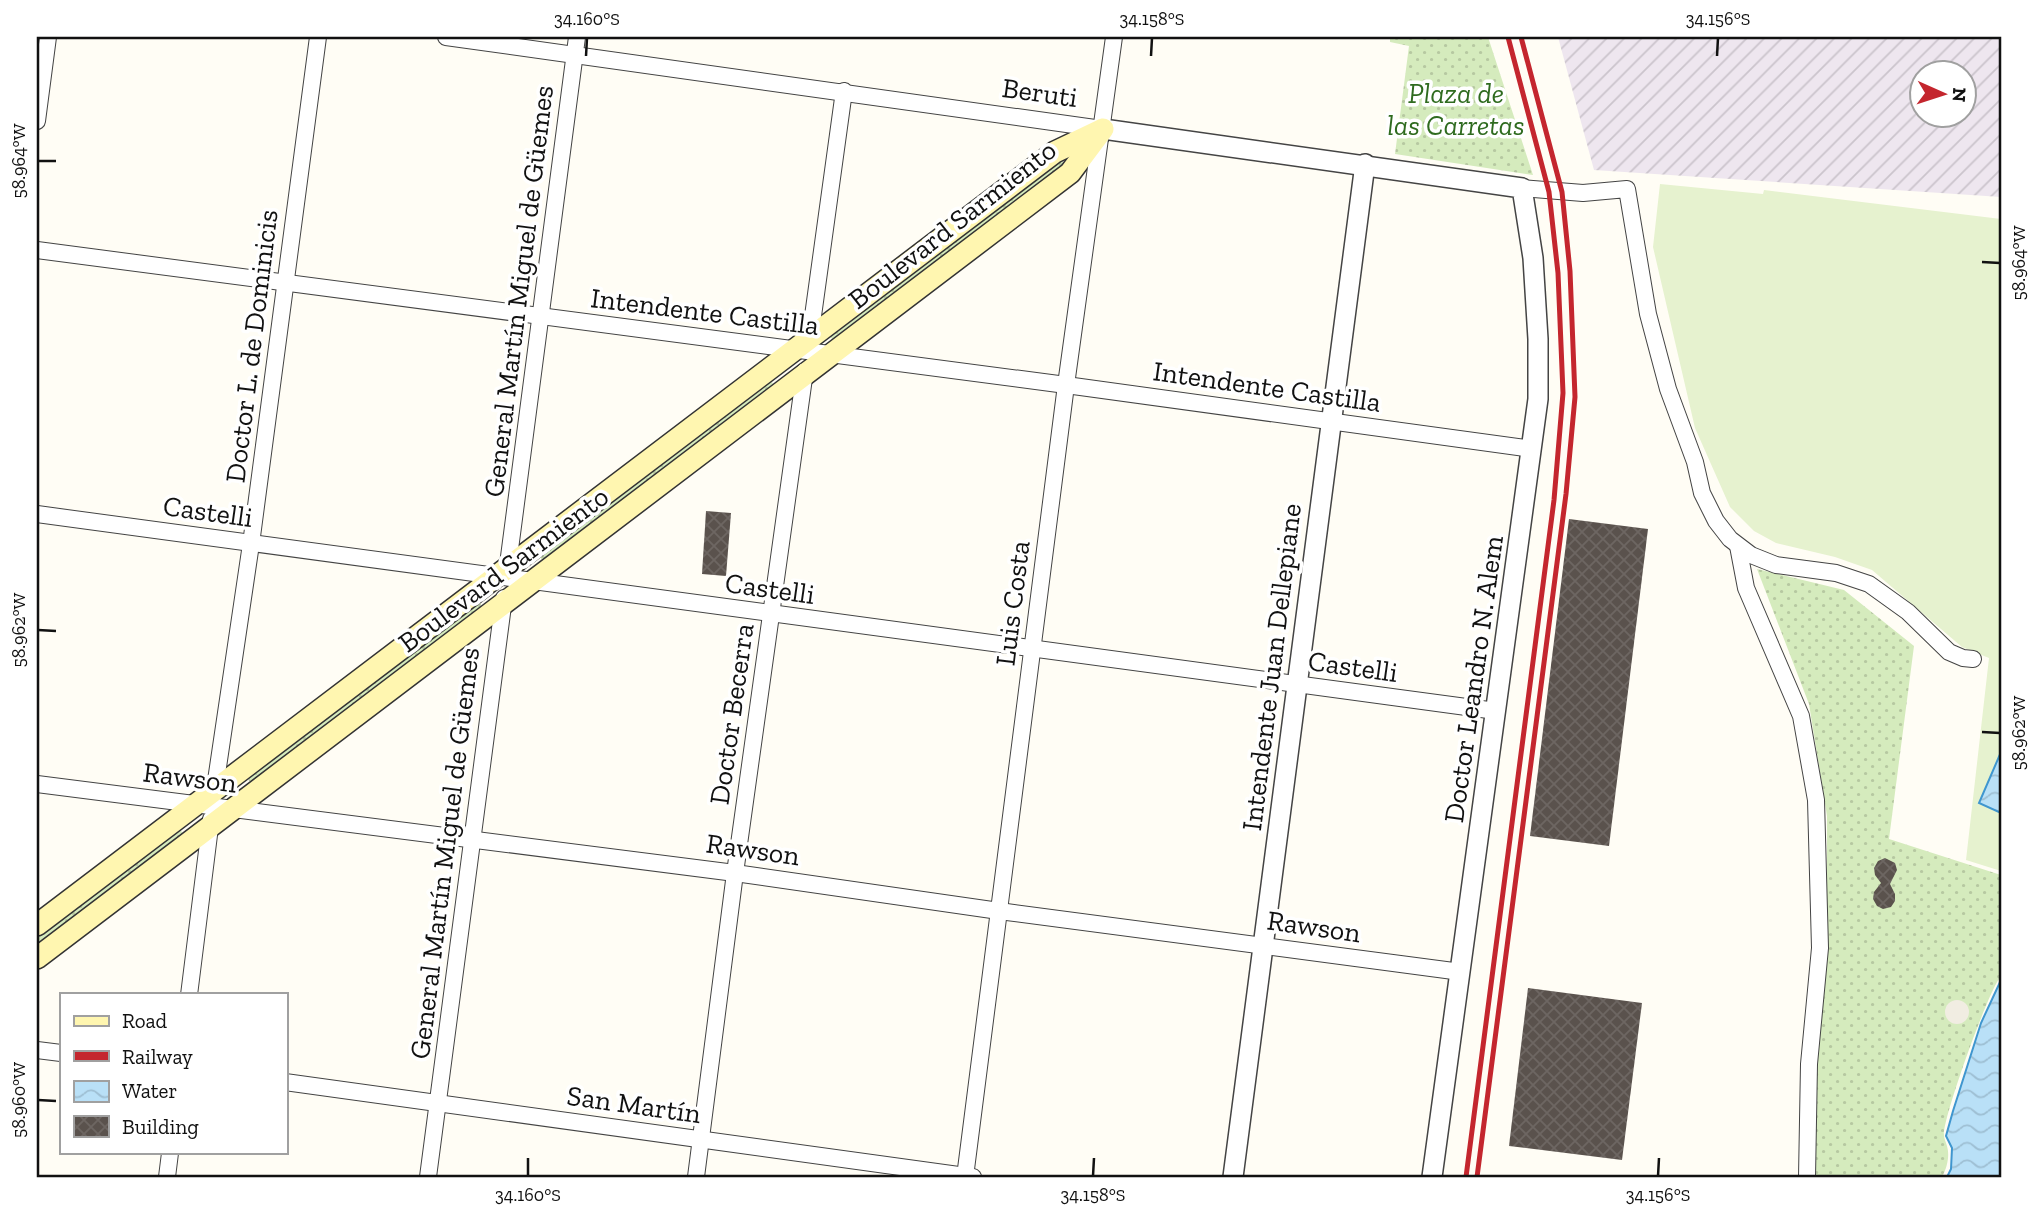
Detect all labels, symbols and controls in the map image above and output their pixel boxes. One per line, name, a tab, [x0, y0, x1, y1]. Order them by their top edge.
text: 34.160°S	[554, 8, 620, 30]
text: 34.158°S	[1120, 8, 1184, 30]
text: 34.156°S	[1686, 8, 1750, 30]
north arrow	[1909, 60, 1979, 130]
street label: Beruti	[1000, 71, 1080, 114]
park label: Plaza de las Carretas	[1387, 77, 1525, 142]
street label: General Martín Miguel de Güemes	[477, 83, 560, 499]
text: N	[1948, 87, 1971, 103]
text: 58.964°W	[8, 123, 30, 198]
street label: Boulevard Sarmiento	[842, 133, 1063, 316]
street label: Doctor L. de Dominicis	[218, 208, 285, 485]
text: 58.964°W	[2008, 225, 2030, 300]
street label: Intendente Castilla	[589, 281, 821, 342]
street label: Intendente Castilla	[1151, 354, 1383, 419]
street label: Boulevard Sarmiento	[392, 480, 615, 659]
street label: Castelli	[161, 489, 255, 534]
street label: Intendente Juan Dellepiane	[1235, 502, 1308, 833]
street label: Doctor Leandro N. Alem	[1437, 533, 1510, 825]
street label: Luis Costa	[988, 538, 1037, 668]
street label: Castelli	[723, 566, 817, 611]
text: 58.962°W	[8, 592, 30, 667]
street label: Doctor Becerra	[702, 621, 761, 807]
street label: Castelli	[1306, 644, 1400, 689]
street label: General Martín Miguel de Güemes	[403, 645, 486, 1061]
text: 58.962°W	[2008, 695, 2030, 770]
street label: Rawson	[141, 755, 239, 800]
street label: Rawson	[704, 827, 802, 872]
street label: Rawson	[1265, 904, 1363, 949]
legend	[60, 993, 287, 1154]
text: Road	[122, 1008, 168, 1033]
text: Railway	[122, 1044, 193, 1069]
text: 58.960°W	[8, 1062, 30, 1138]
text: Water	[122, 1078, 177, 1103]
street label: San Martín	[565, 1079, 703, 1130]
text: Building	[122, 1114, 199, 1139]
text: 34.160°S	[495, 1184, 561, 1206]
text: 34.158°S	[1061, 1184, 1125, 1206]
text: 34.156°S	[1626, 1184, 1690, 1206]

